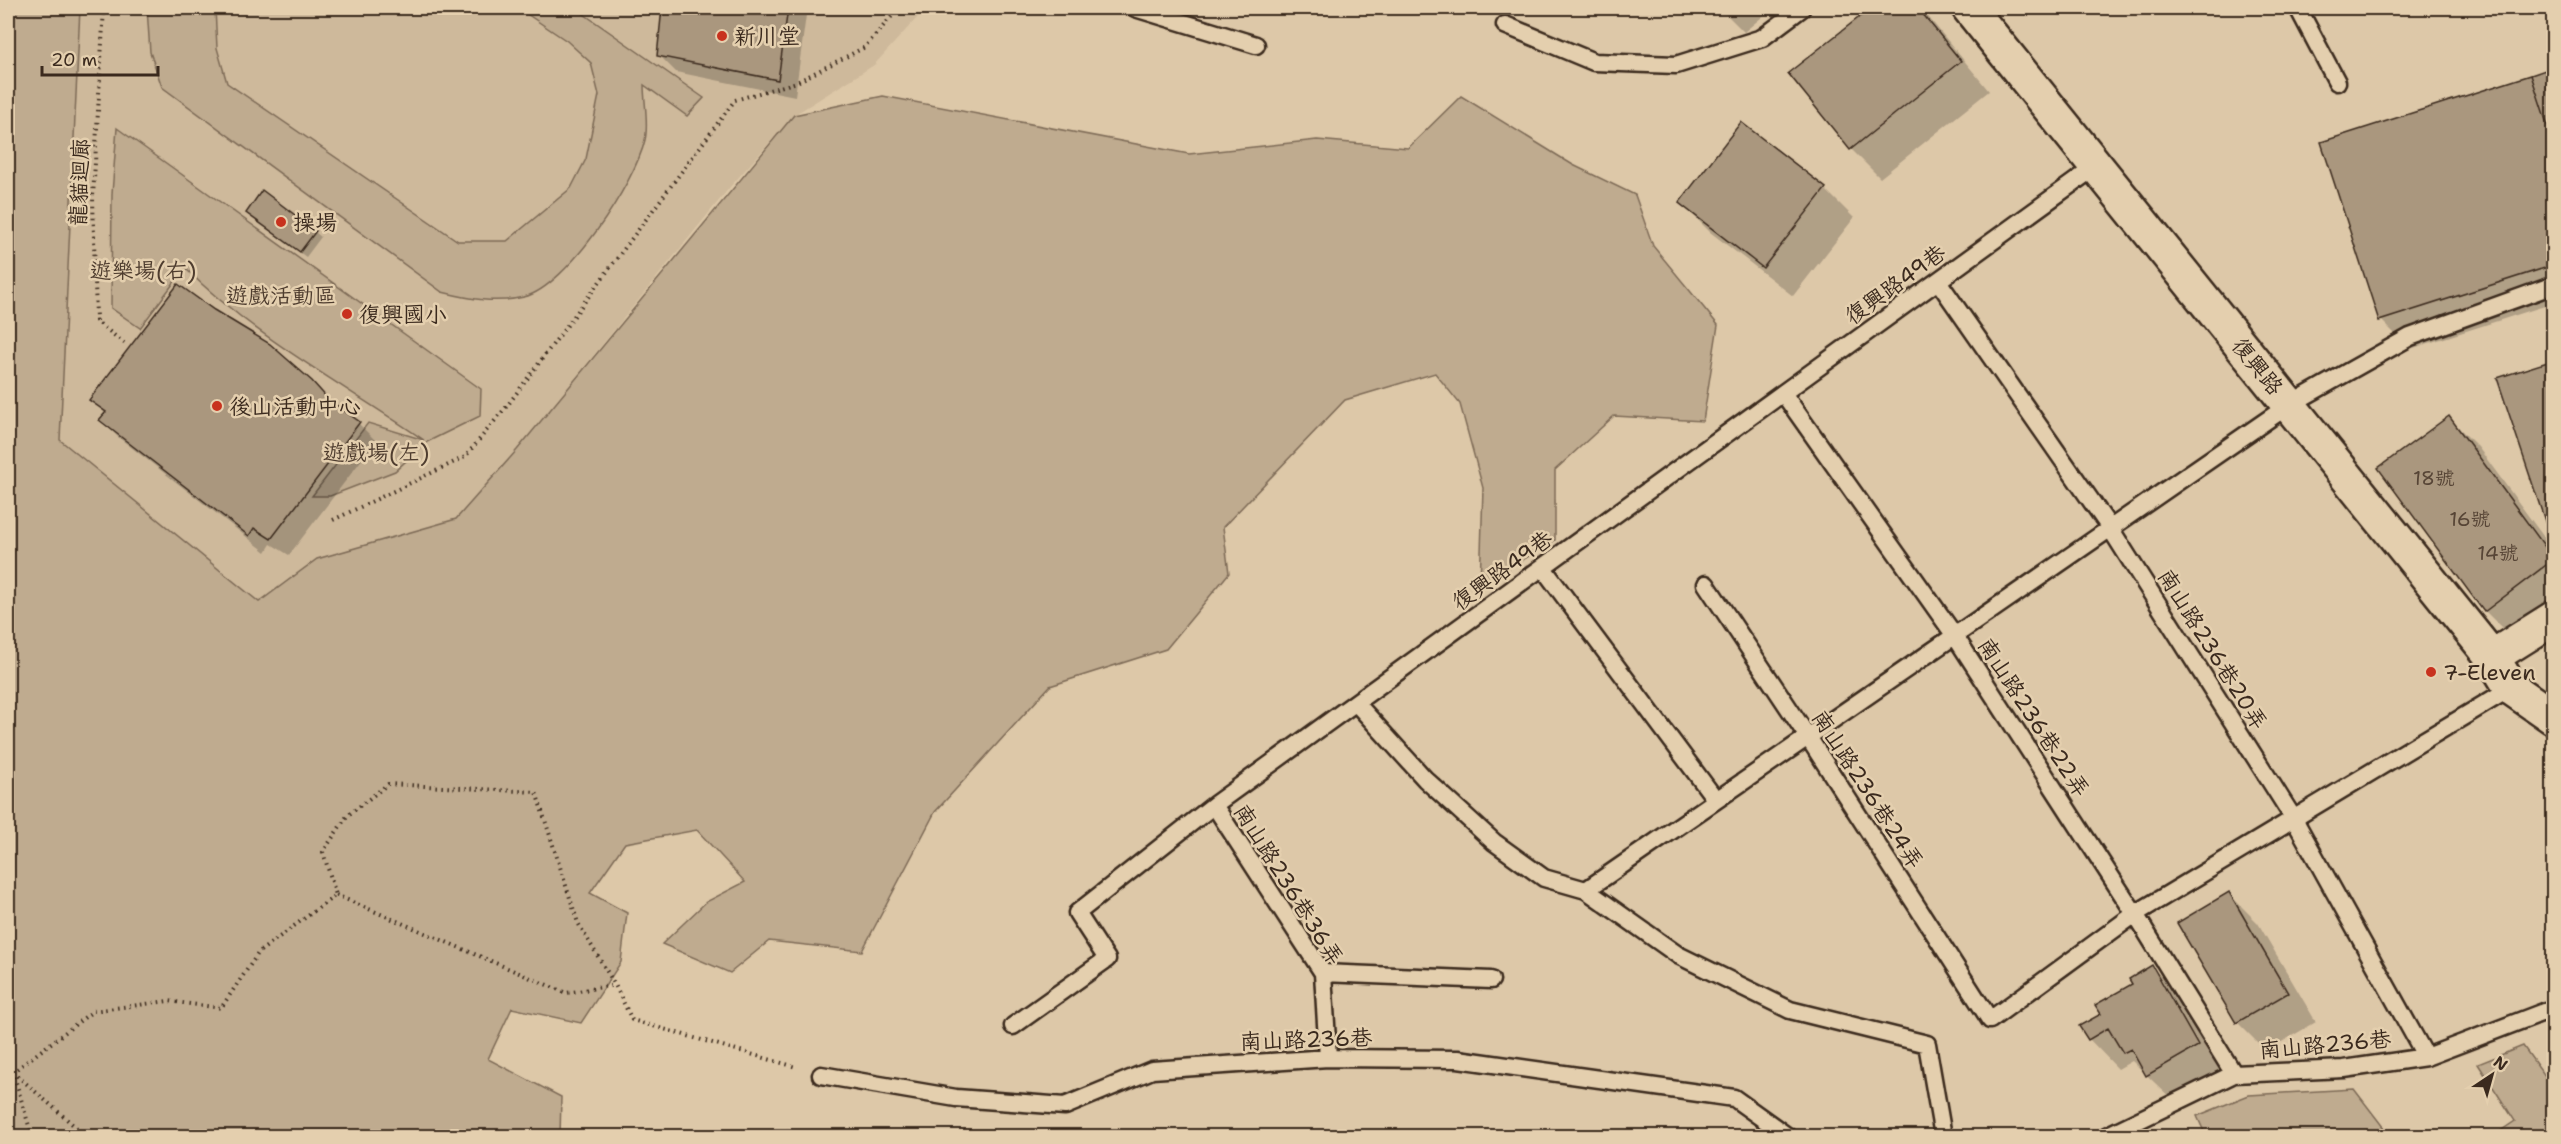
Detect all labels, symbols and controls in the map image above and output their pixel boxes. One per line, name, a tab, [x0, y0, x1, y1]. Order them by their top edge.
place label: 新川堂	[734, 22, 800, 51]
marker: 新川堂	[715, 29, 729, 43]
scale bar	[42, 39, 158, 77]
text: 20 m	[51, 48, 97, 72]
street label: 龍貓迴廊	[63, 138, 96, 227]
place label: 操場	[293, 208, 337, 237]
marker: 操場	[274, 215, 288, 229]
street label: 復興路49巷	[1839, 238, 1951, 331]
park label: 遊樂場(右)	[90, 256, 196, 285]
park label: 遊戲活動區	[226, 281, 336, 310]
place label: 復興國小	[359, 300, 447, 329]
marker: 復興國小	[340, 307, 354, 321]
street label: 復興路	[2226, 332, 2290, 401]
place label: 後山活動中心	[229, 392, 361, 421]
marker: 後山活動中心	[210, 399, 224, 413]
park label: 遊戲場(左)	[323, 438, 429, 467]
house number: 18號	[2413, 465, 2455, 491]
house number: 16號	[2449, 506, 2491, 532]
street label: 復興路49巷	[1446, 524, 1558, 617]
house number: 14號	[2477, 540, 2519, 566]
street label: 南山路236巷20弄	[2151, 563, 2274, 735]
street label: 南山路236巷22弄	[1971, 632, 2096, 802]
place label: 7-Eleven	[2443, 658, 2536, 687]
marker: 7-Eleven	[2424, 665, 2438, 679]
street label: 南山路236巷24弄	[1805, 704, 1930, 874]
street label: 南山路236巷36弄	[1227, 798, 1350, 970]
street label: 南山路236巷	[1239, 1023, 1373, 1056]
street label: 南山路236巷	[2258, 1024, 2392, 1065]
north arrow	[2462, 1045, 2522, 1105]
text: N	[2489, 1051, 2512, 1075]

